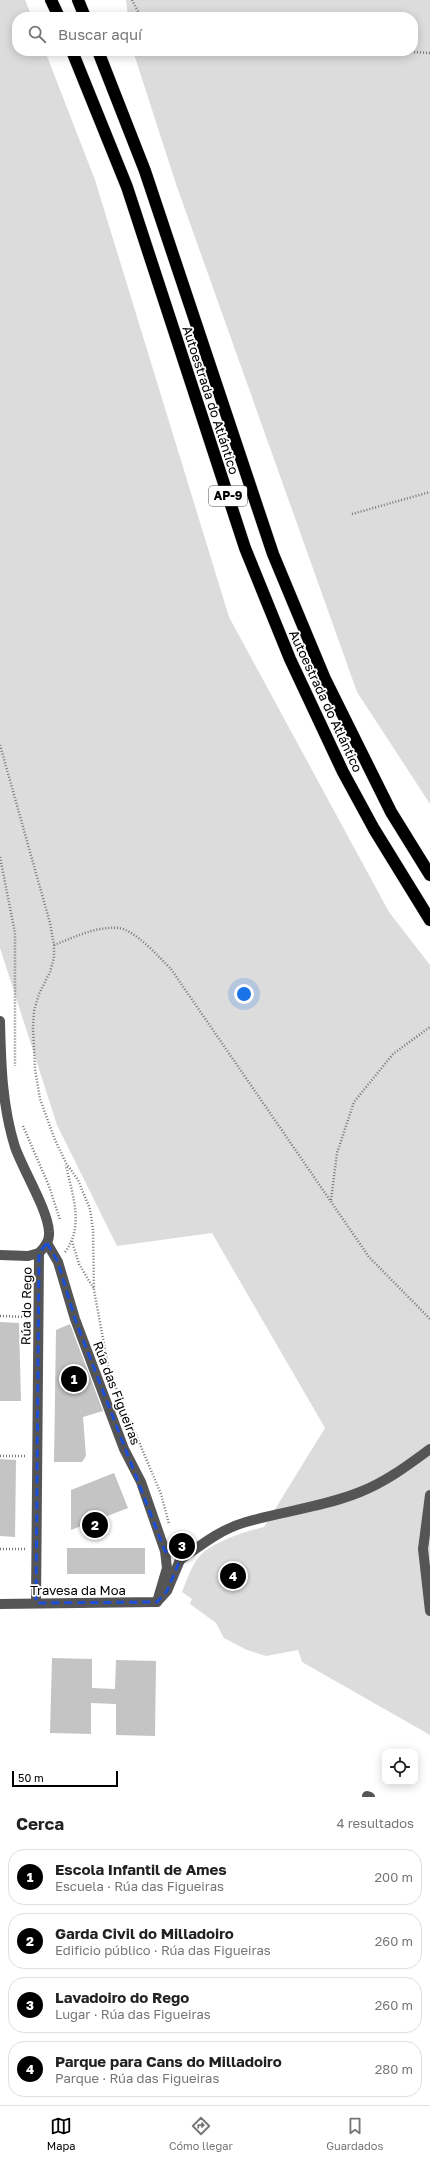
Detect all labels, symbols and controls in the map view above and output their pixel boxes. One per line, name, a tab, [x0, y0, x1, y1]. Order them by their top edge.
search box	[12, 12, 418, 56]
icon: search	[26, 23, 48, 45]
text: Buscar aquí	[58, 25, 142, 43]
street label: Autoestrada do Atlántico	[179, 324, 243, 476]
road number: AP-9	[209, 486, 247, 506]
street label: Autoestrada do Atlántico	[286, 627, 366, 775]
your location	[234, 984, 254, 1004]
street label: Rúa do Rego	[17, 1267, 35, 1345]
street label: Rúa das Figueiras	[90, 1339, 144, 1447]
pin: 1	[61, 1364, 87, 1394]
pin: 2	[82, 1510, 108, 1540]
pin: 3	[169, 1531, 195, 1561]
pin: 4	[220, 1561, 246, 1591]
street label: Travesa da Moa	[30, 1582, 126, 1598]
map controls	[382, 1749, 418, 1785]
button: locate	[382, 1749, 418, 1785]
scale bar	[12, 1769, 118, 1788]
text: 50 m	[18, 1771, 44, 1784]
text: Cerca	[16, 1813, 64, 1834]
text: 4 resultados	[336, 1815, 414, 1831]
text: Escola Infantil de Ames	[55, 1860, 227, 1878]
text: 1	[27, 1869, 33, 1885]
text: 200 m	[375, 1869, 413, 1885]
text: Escuela · Rúa das Figueiras	[55, 1878, 224, 1894]
text: Garda Civil do Milladoiro	[55, 1924, 234, 1942]
text: 2	[26, 1933, 34, 1949]
text: 260 m	[375, 1933, 413, 1949]
text: Edificio público · Rúa das Figueiras	[55, 1942, 271, 1958]
text: Lavadoiro do Rego	[55, 1988, 189, 2006]
text: 3	[26, 1997, 34, 2013]
text: 260 m	[375, 1997, 413, 2013]
text: Lugar · Rúa das Figueiras	[55, 2006, 211, 2022]
text: Parque para Cans do Milladoiro	[55, 2052, 282, 2070]
text: 4	[26, 2061, 34, 2077]
text: 280 m	[375, 2061, 413, 2077]
text: Parque · Rúa das Figueiras	[55, 2070, 219, 2086]
tab: Mapa	[47, 2115, 75, 2152]
tab: Cómo llegar	[169, 2115, 233, 2152]
tab: Guardados	[326, 2115, 383, 2152]

